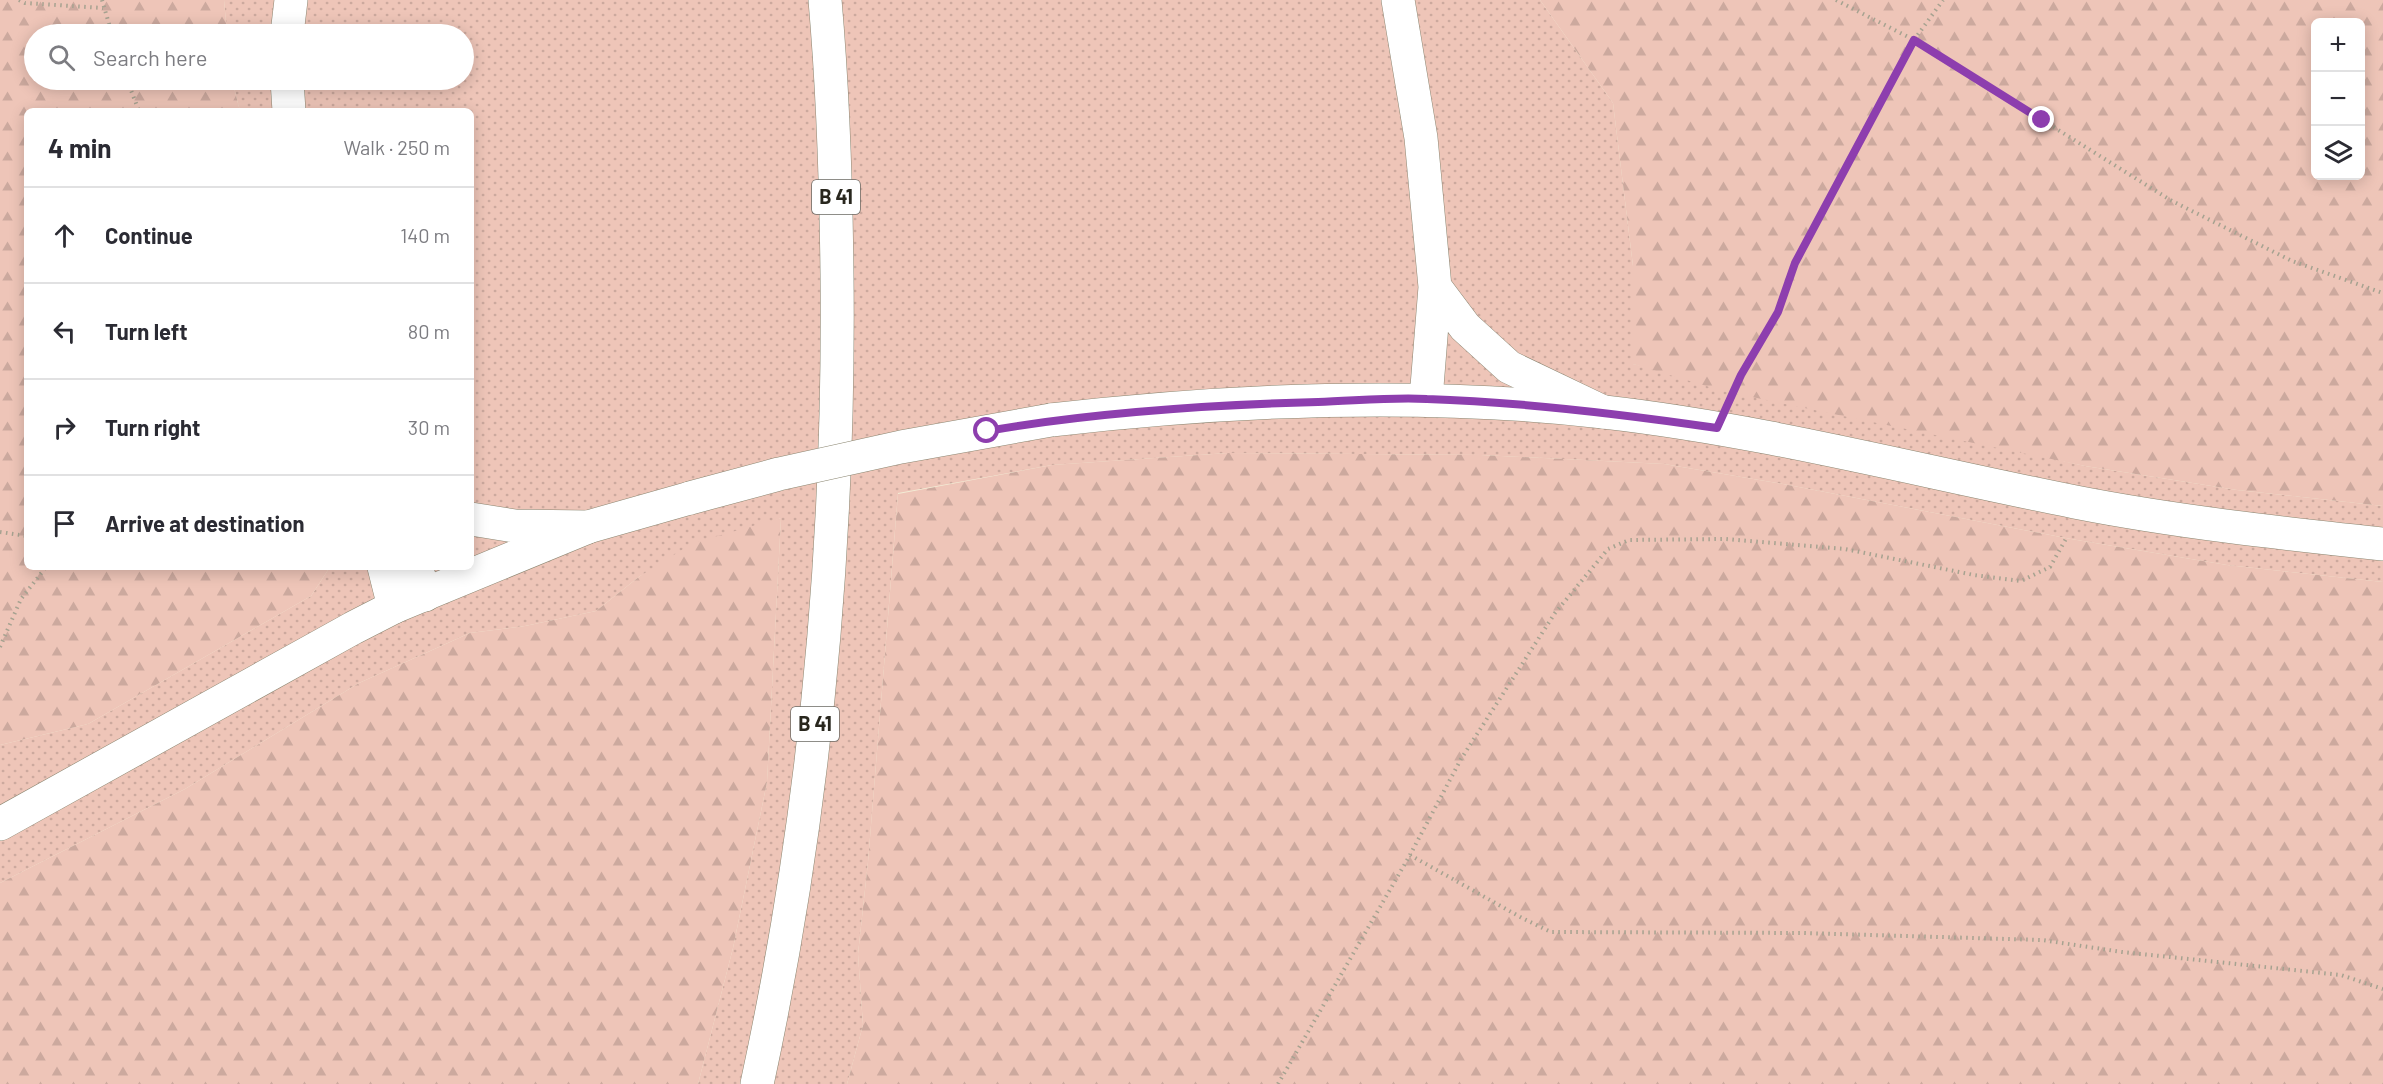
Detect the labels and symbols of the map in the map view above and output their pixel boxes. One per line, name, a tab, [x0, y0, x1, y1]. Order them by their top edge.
route end	[2028, 106, 2054, 132]
road number: B 41	[812, 180, 860, 214]
route start	[973, 417, 999, 443]
road number: B 41	[791, 707, 839, 741]

